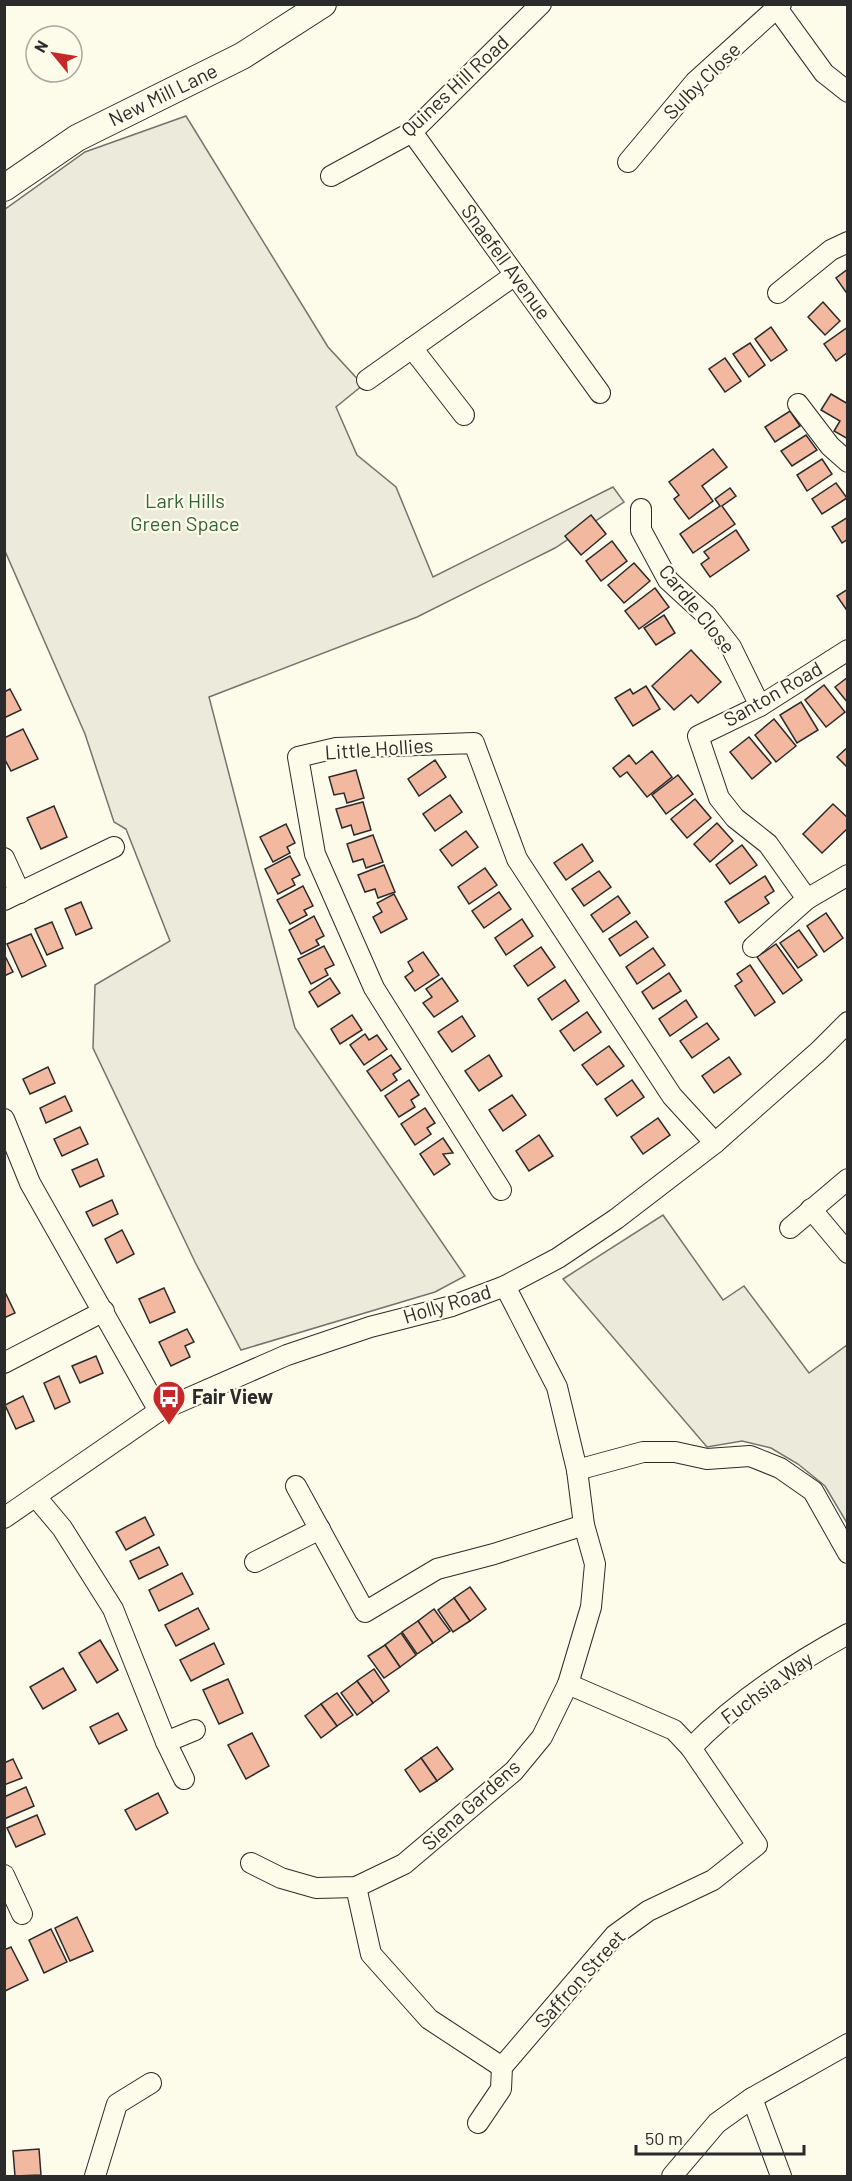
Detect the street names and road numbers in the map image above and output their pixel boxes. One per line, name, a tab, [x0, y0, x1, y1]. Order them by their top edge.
street label: Quines Hill Road	[396, 30, 513, 141]
street label: Sulby Close	[658, 37, 745, 124]
street label: New Mill Lane	[104, 57, 221, 131]
street label: Snaefell Avenue	[457, 199, 557, 324]
street label: Cardle Close	[655, 559, 741, 658]
street label: Santon Road	[719, 655, 826, 731]
street label: Little Hollies	[324, 732, 434, 764]
street label: Holly Road	[400, 1278, 494, 1328]
street label: Fuchsia Way	[716, 1646, 817, 1729]
street label: Siena Gardens	[416, 1754, 524, 1855]
street label: Saffron Street	[529, 1924, 629, 2032]

